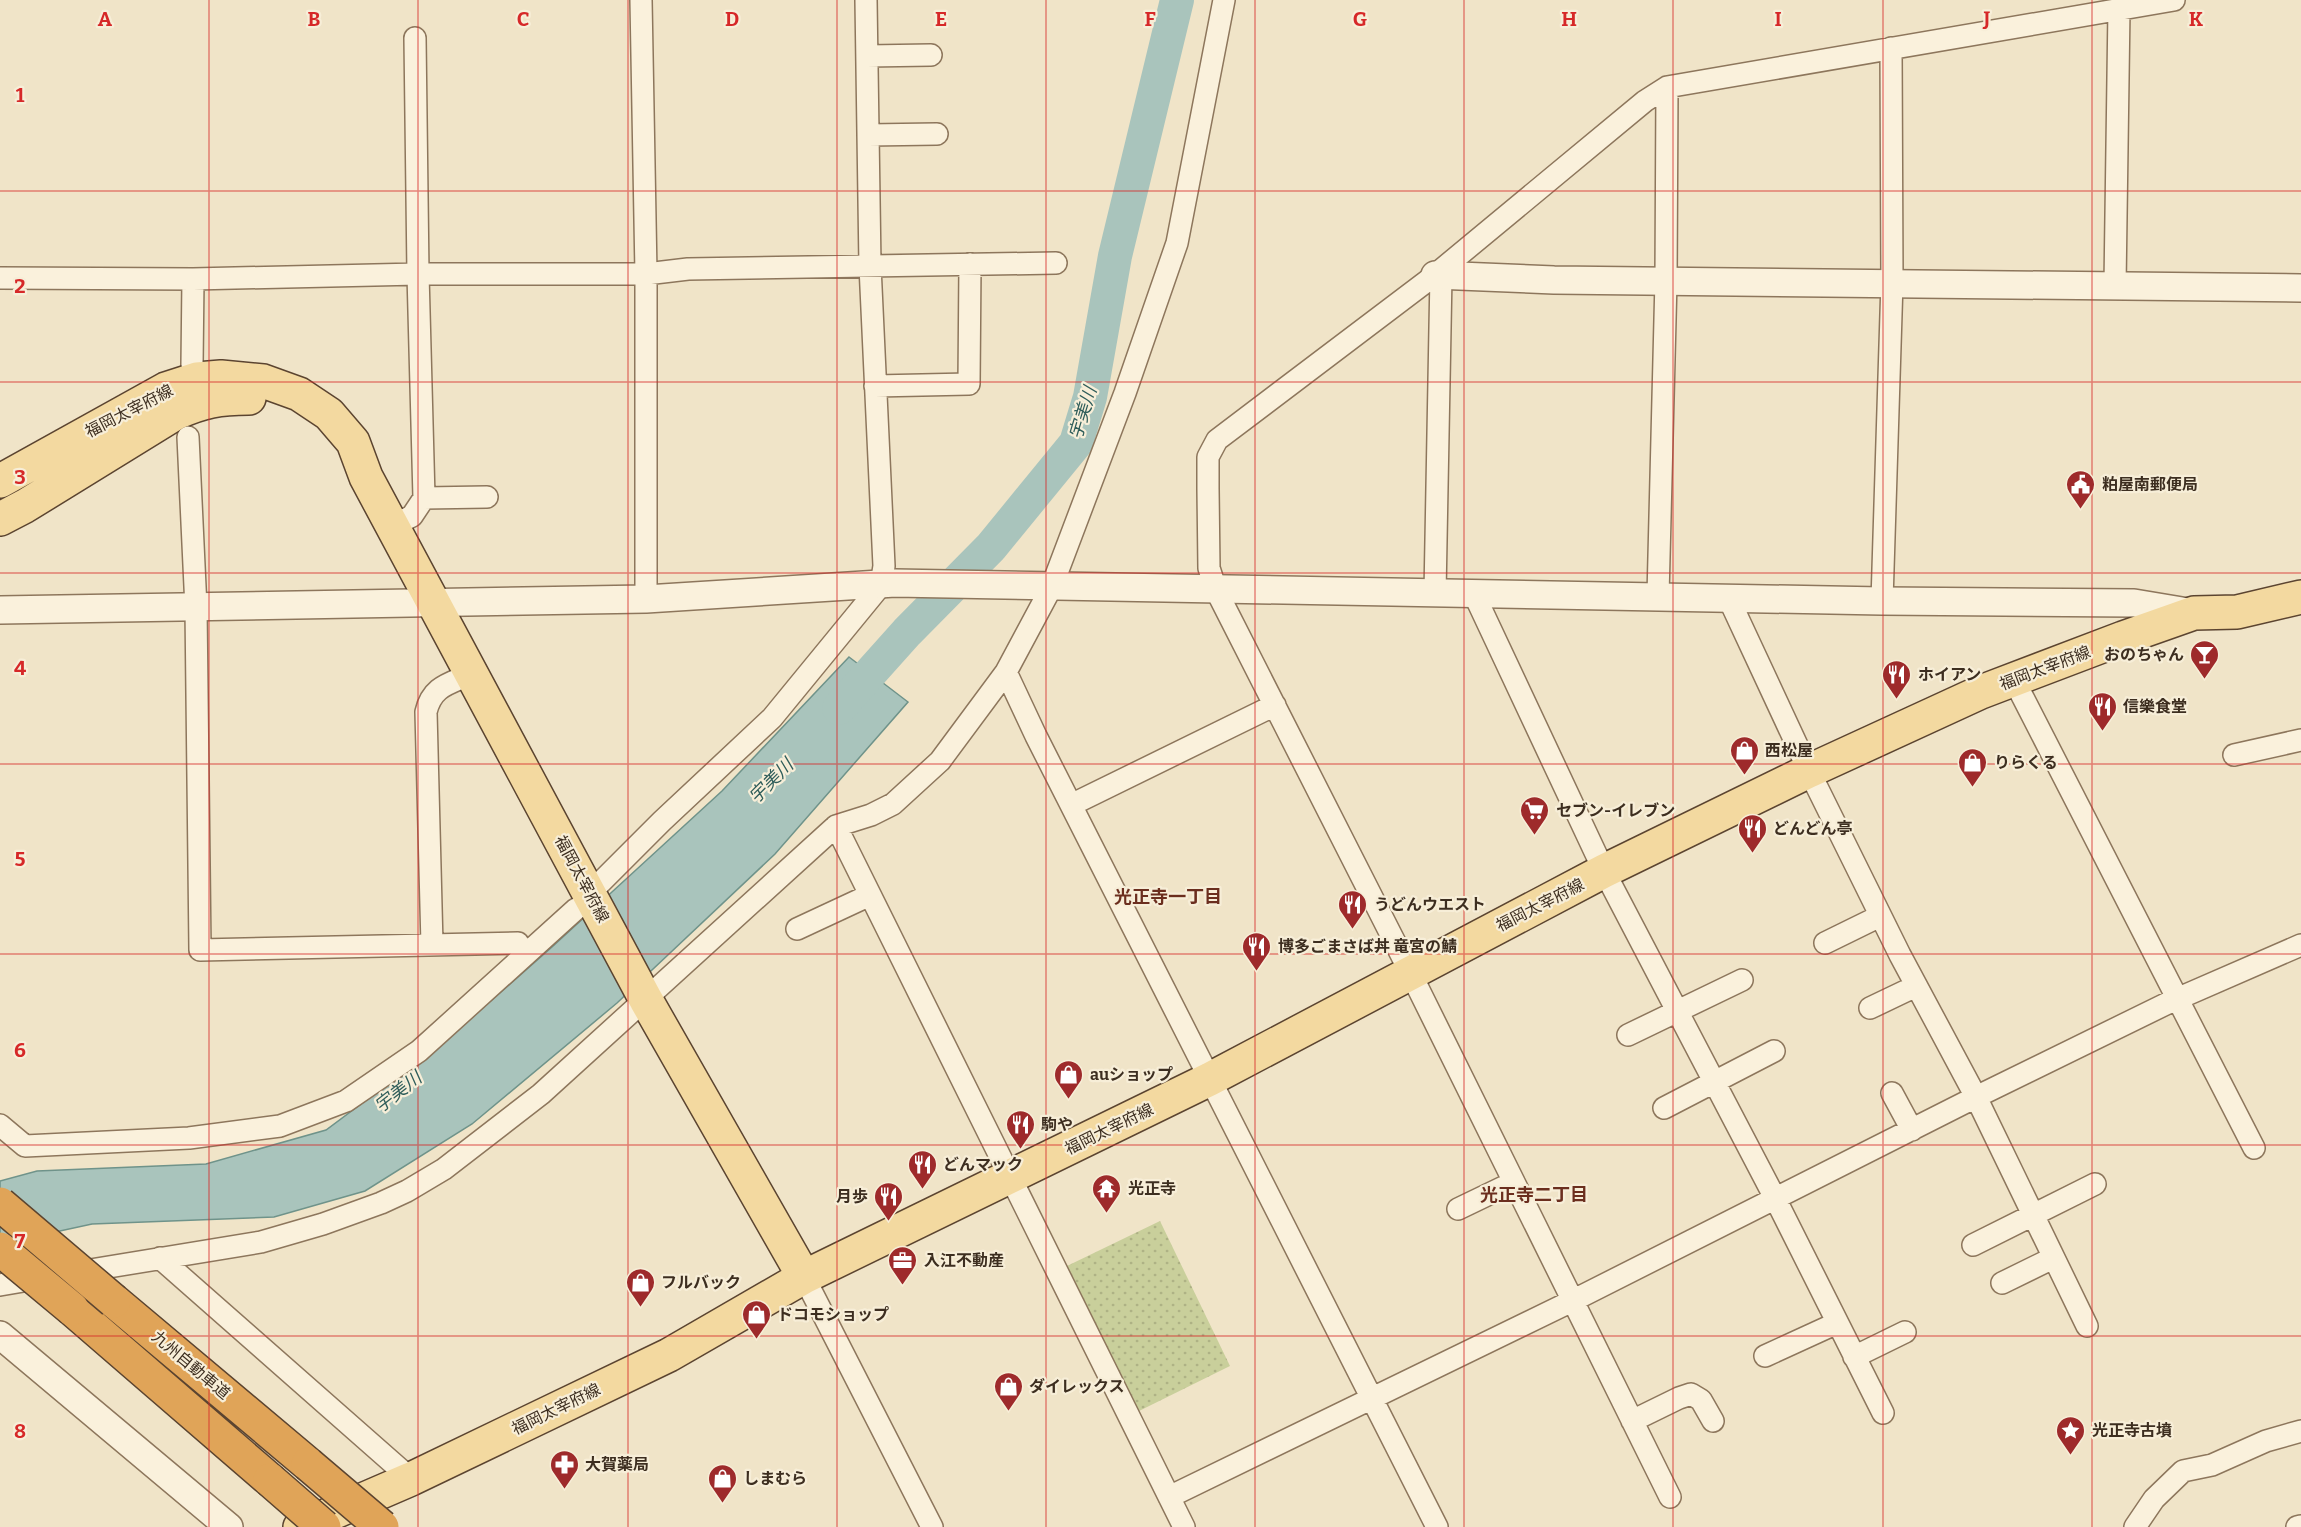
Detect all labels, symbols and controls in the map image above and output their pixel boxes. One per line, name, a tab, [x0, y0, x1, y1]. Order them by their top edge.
text: A	[98, 7, 113, 31]
text: B	[308, 7, 321, 31]
text: C	[517, 7, 529, 31]
text: D	[725, 7, 739, 31]
text: E	[935, 7, 947, 31]
text: F	[1144, 7, 1156, 31]
text: G	[1353, 7, 1367, 31]
text: H	[1561, 7, 1577, 31]
text: I	[1774, 7, 1782, 31]
text: J	[1983, 7, 1991, 31]
text: K	[2189, 7, 2204, 31]
text: 1	[16, 83, 25, 107]
text: 2	[14, 274, 26, 298]
street label: 福岡太宰府線	[82, 381, 176, 441]
water label: 宇美川	[1065, 382, 1102, 442]
text: 3	[14, 465, 26, 489]
public building icon: 粕屋南郵便局	[2065, 468, 2097, 510]
place label: 粕屋南郵便局	[2102, 475, 2198, 494]
bar icon: おのちゃん	[2189, 638, 2221, 680]
street label: 福岡太宰府線	[1997, 642, 2093, 694]
place label: おのちゃん	[2104, 645, 2184, 664]
text: 4	[14, 656, 26, 680]
restaurant icon: ホイアン	[1881, 658, 1913, 700]
place label: ホイアン	[1918, 665, 1981, 684]
restaurant icon: 信樂食堂	[2086, 690, 2118, 732]
place label: 信樂食堂	[2122, 697, 2187, 716]
shop icon: 西松屋	[1728, 734, 1760, 776]
place label: 西松屋	[1765, 741, 1813, 760]
shop icon: りらくる	[1957, 746, 1989, 788]
water label: 宇美川	[744, 753, 799, 808]
place label: りらくる	[1994, 753, 2058, 772]
supermarket icon: セブン-イレブン	[1519, 794, 1551, 836]
place label: セブン-イレブン	[1556, 801, 1675, 820]
restaurant icon: どんどん亭	[1736, 812, 1768, 854]
place label: どんどん亭	[1773, 819, 1853, 838]
street label: 福岡太宰府線	[551, 832, 613, 926]
text: 5	[15, 847, 26, 871]
street label: 福岡太宰府線	[1493, 875, 1587, 935]
district label: 光正寺一丁目	[1114, 886, 1222, 908]
restaurant icon: うどんウエスト	[1337, 888, 1369, 930]
place label: うどんウエスト	[1374, 895, 1486, 914]
restaurant icon: 博多ごまさば丼 竜宮の鯖	[1241, 930, 1273, 972]
place label: 博多ごまさば丼 竜宮の鯖	[1278, 937, 1457, 956]
text: 6	[14, 1038, 26, 1062]
shop icon: auショップ	[1053, 1058, 1085, 1100]
water label: 宇美川	[370, 1065, 428, 1117]
place label: auショップ	[1090, 1065, 1173, 1084]
street label: 福岡太宰府線	[1062, 1099, 1156, 1159]
restaurant icon: 駒や	[1004, 1108, 1036, 1150]
place label: 駒や	[1041, 1115, 1073, 1134]
restaurant icon: どんマック	[906, 1148, 938, 1190]
place label: どんマック	[943, 1155, 1023, 1174]
temple icon: 光正寺	[1091, 1172, 1123, 1214]
place label: 光正寺	[1128, 1179, 1176, 1198]
restaurant icon: 月歩	[873, 1180, 905, 1222]
district label: 光正寺二丁目	[1480, 1184, 1588, 1206]
place label: 月歩	[836, 1187, 868, 1206]
text: 7	[15, 1229, 26, 1253]
office icon: 入江不動産	[887, 1244, 919, 1286]
place label: 入江不動産	[924, 1251, 1004, 1270]
shop icon: フルバック	[624, 1266, 656, 1308]
place label: フルバック	[661, 1273, 741, 1292]
shop icon: ドコモショップ	[740, 1298, 772, 1340]
place label: ドコモショップ	[777, 1305, 889, 1324]
street label: 九州自動車道	[148, 1327, 234, 1403]
shop icon: ダイレックス	[992, 1370, 1024, 1412]
place label: ダイレックス	[1029, 1377, 1125, 1396]
street label: 福岡太宰府線	[509, 1379, 603, 1439]
place icon: 光正寺古墳	[2055, 1414, 2087, 1456]
text: 8	[14, 1419, 26, 1443]
place label: 光正寺古墳	[2092, 1421, 2172, 1440]
pharmacy icon: 大賀薬局	[548, 1448, 580, 1490]
place label: 大賀薬局	[585, 1455, 649, 1474]
shop icon: しまむら	[706, 1462, 738, 1504]
place label: しまむら	[743, 1469, 807, 1488]

